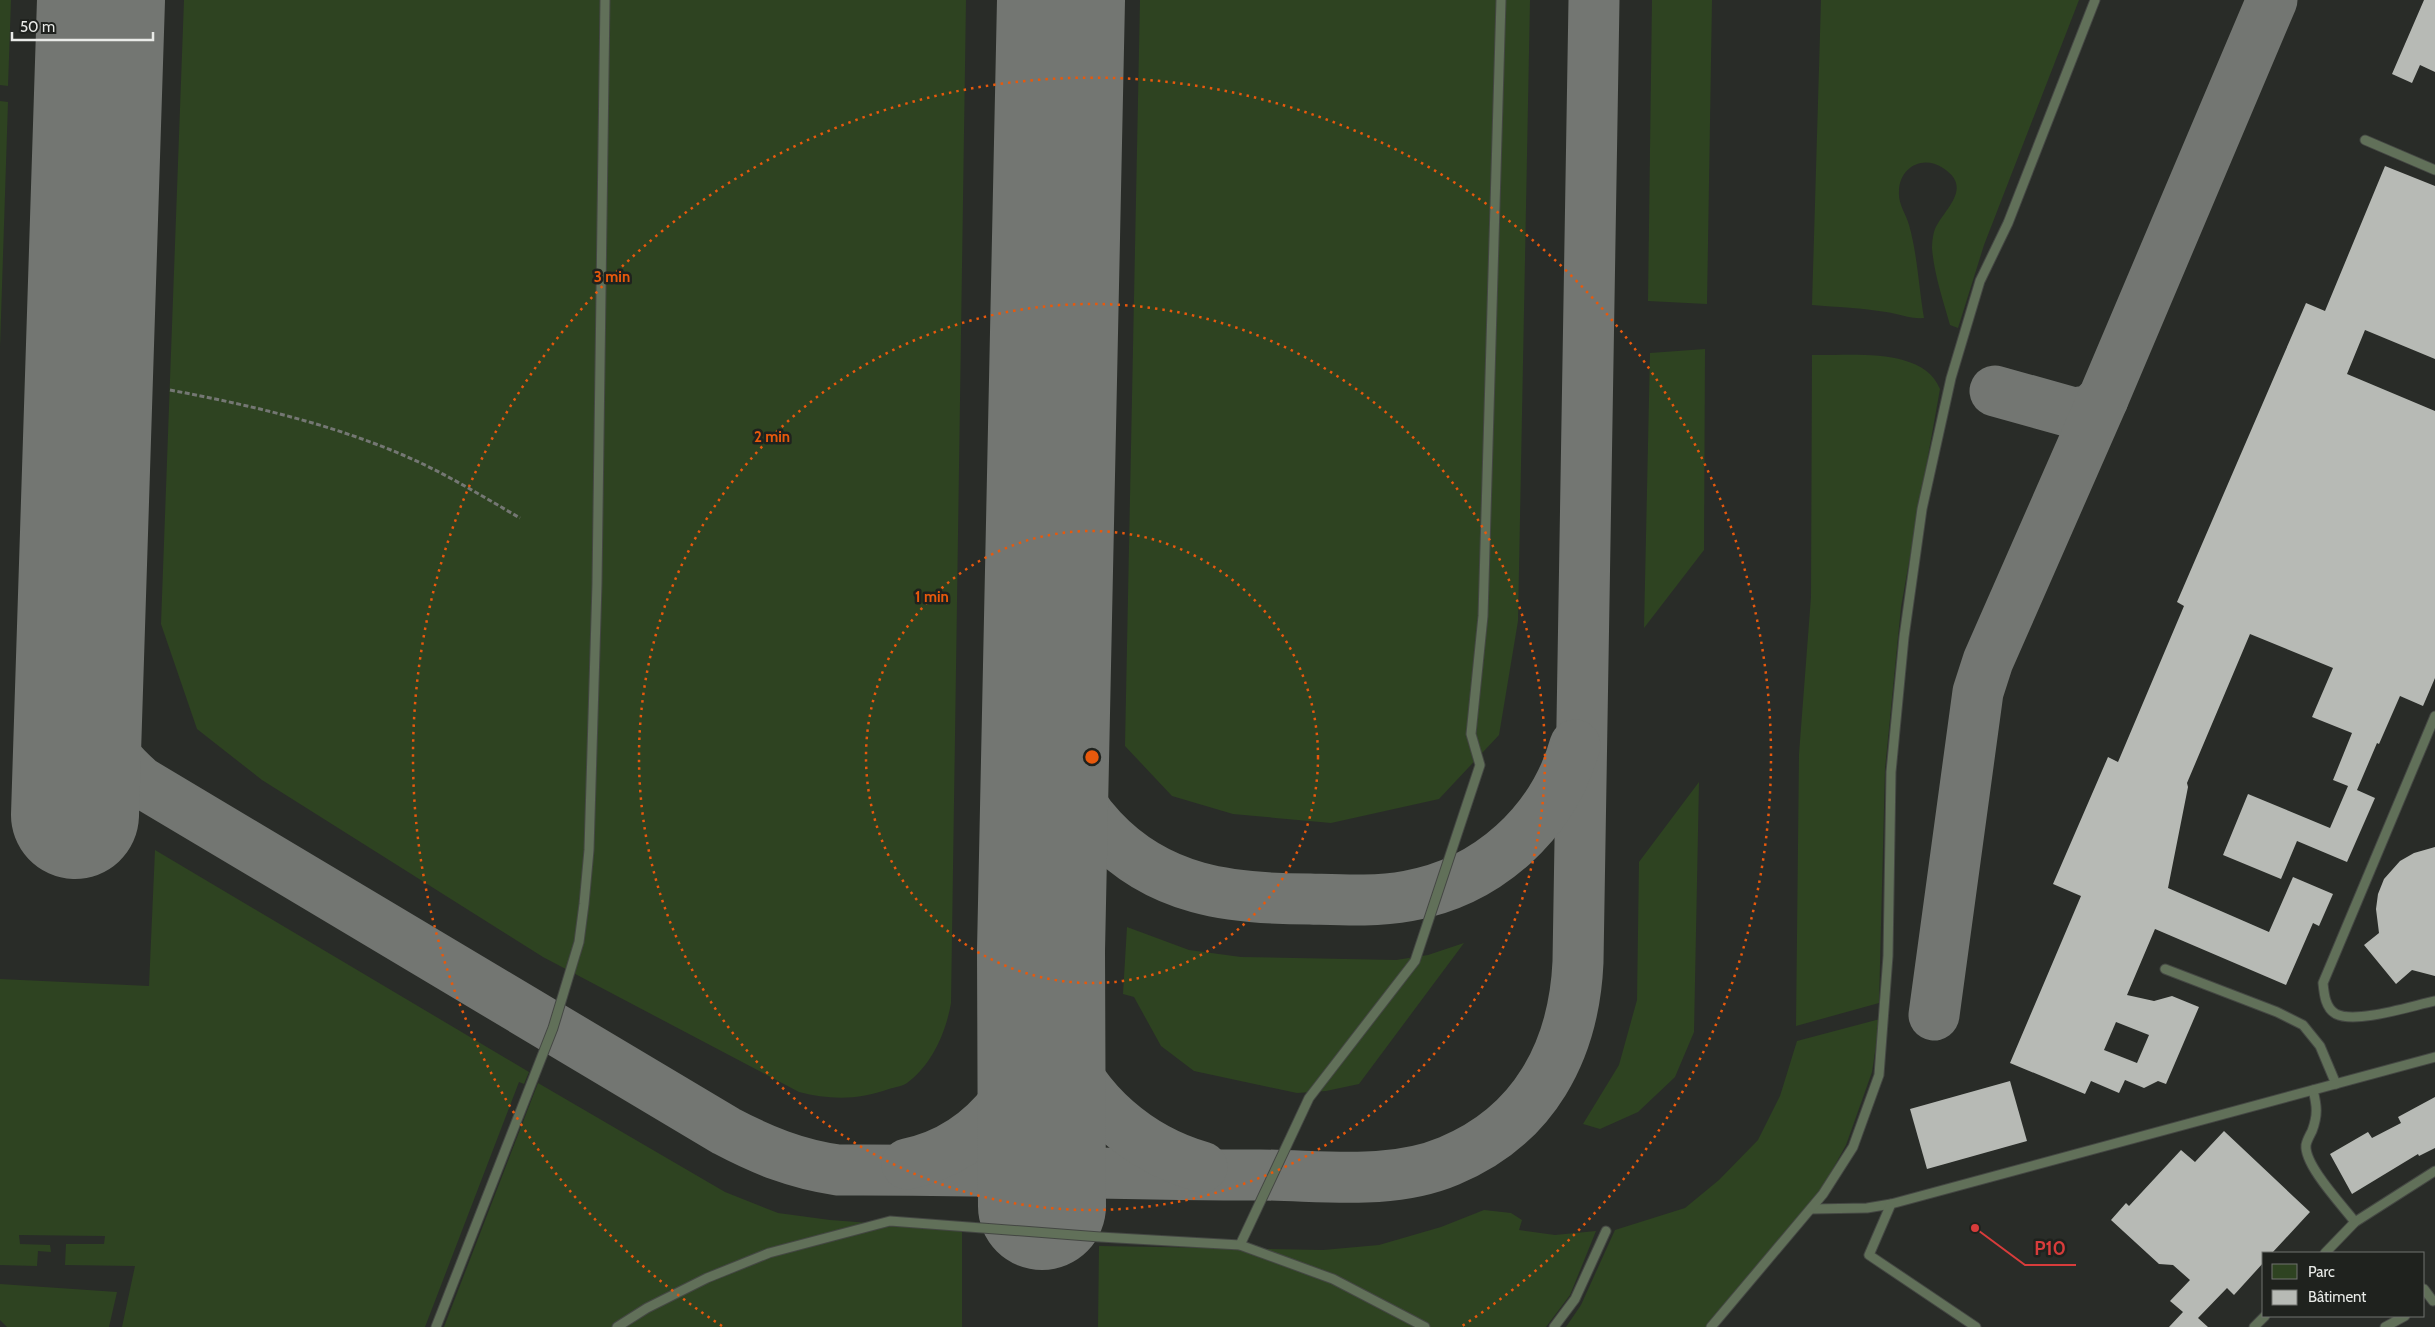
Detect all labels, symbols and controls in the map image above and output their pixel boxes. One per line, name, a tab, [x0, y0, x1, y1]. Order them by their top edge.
scale bar	[12, 10, 154, 42]
text: 50 m	[20, 18, 55, 36]
text: 3 min	[594, 268, 630, 286]
text: 2 min	[754, 428, 790, 446]
text: 1 min	[915, 588, 949, 606]
centre of rings	[1083, 748, 1101, 766]
callout: P10	[2025, 1231, 2076, 1265]
text: P10	[2034, 1237, 2066, 1260]
legend	[2262, 1252, 2425, 1317]
text: Parc	[2308, 1263, 2335, 1281]
text: Bâtiment	[2308, 1288, 2366, 1306]

